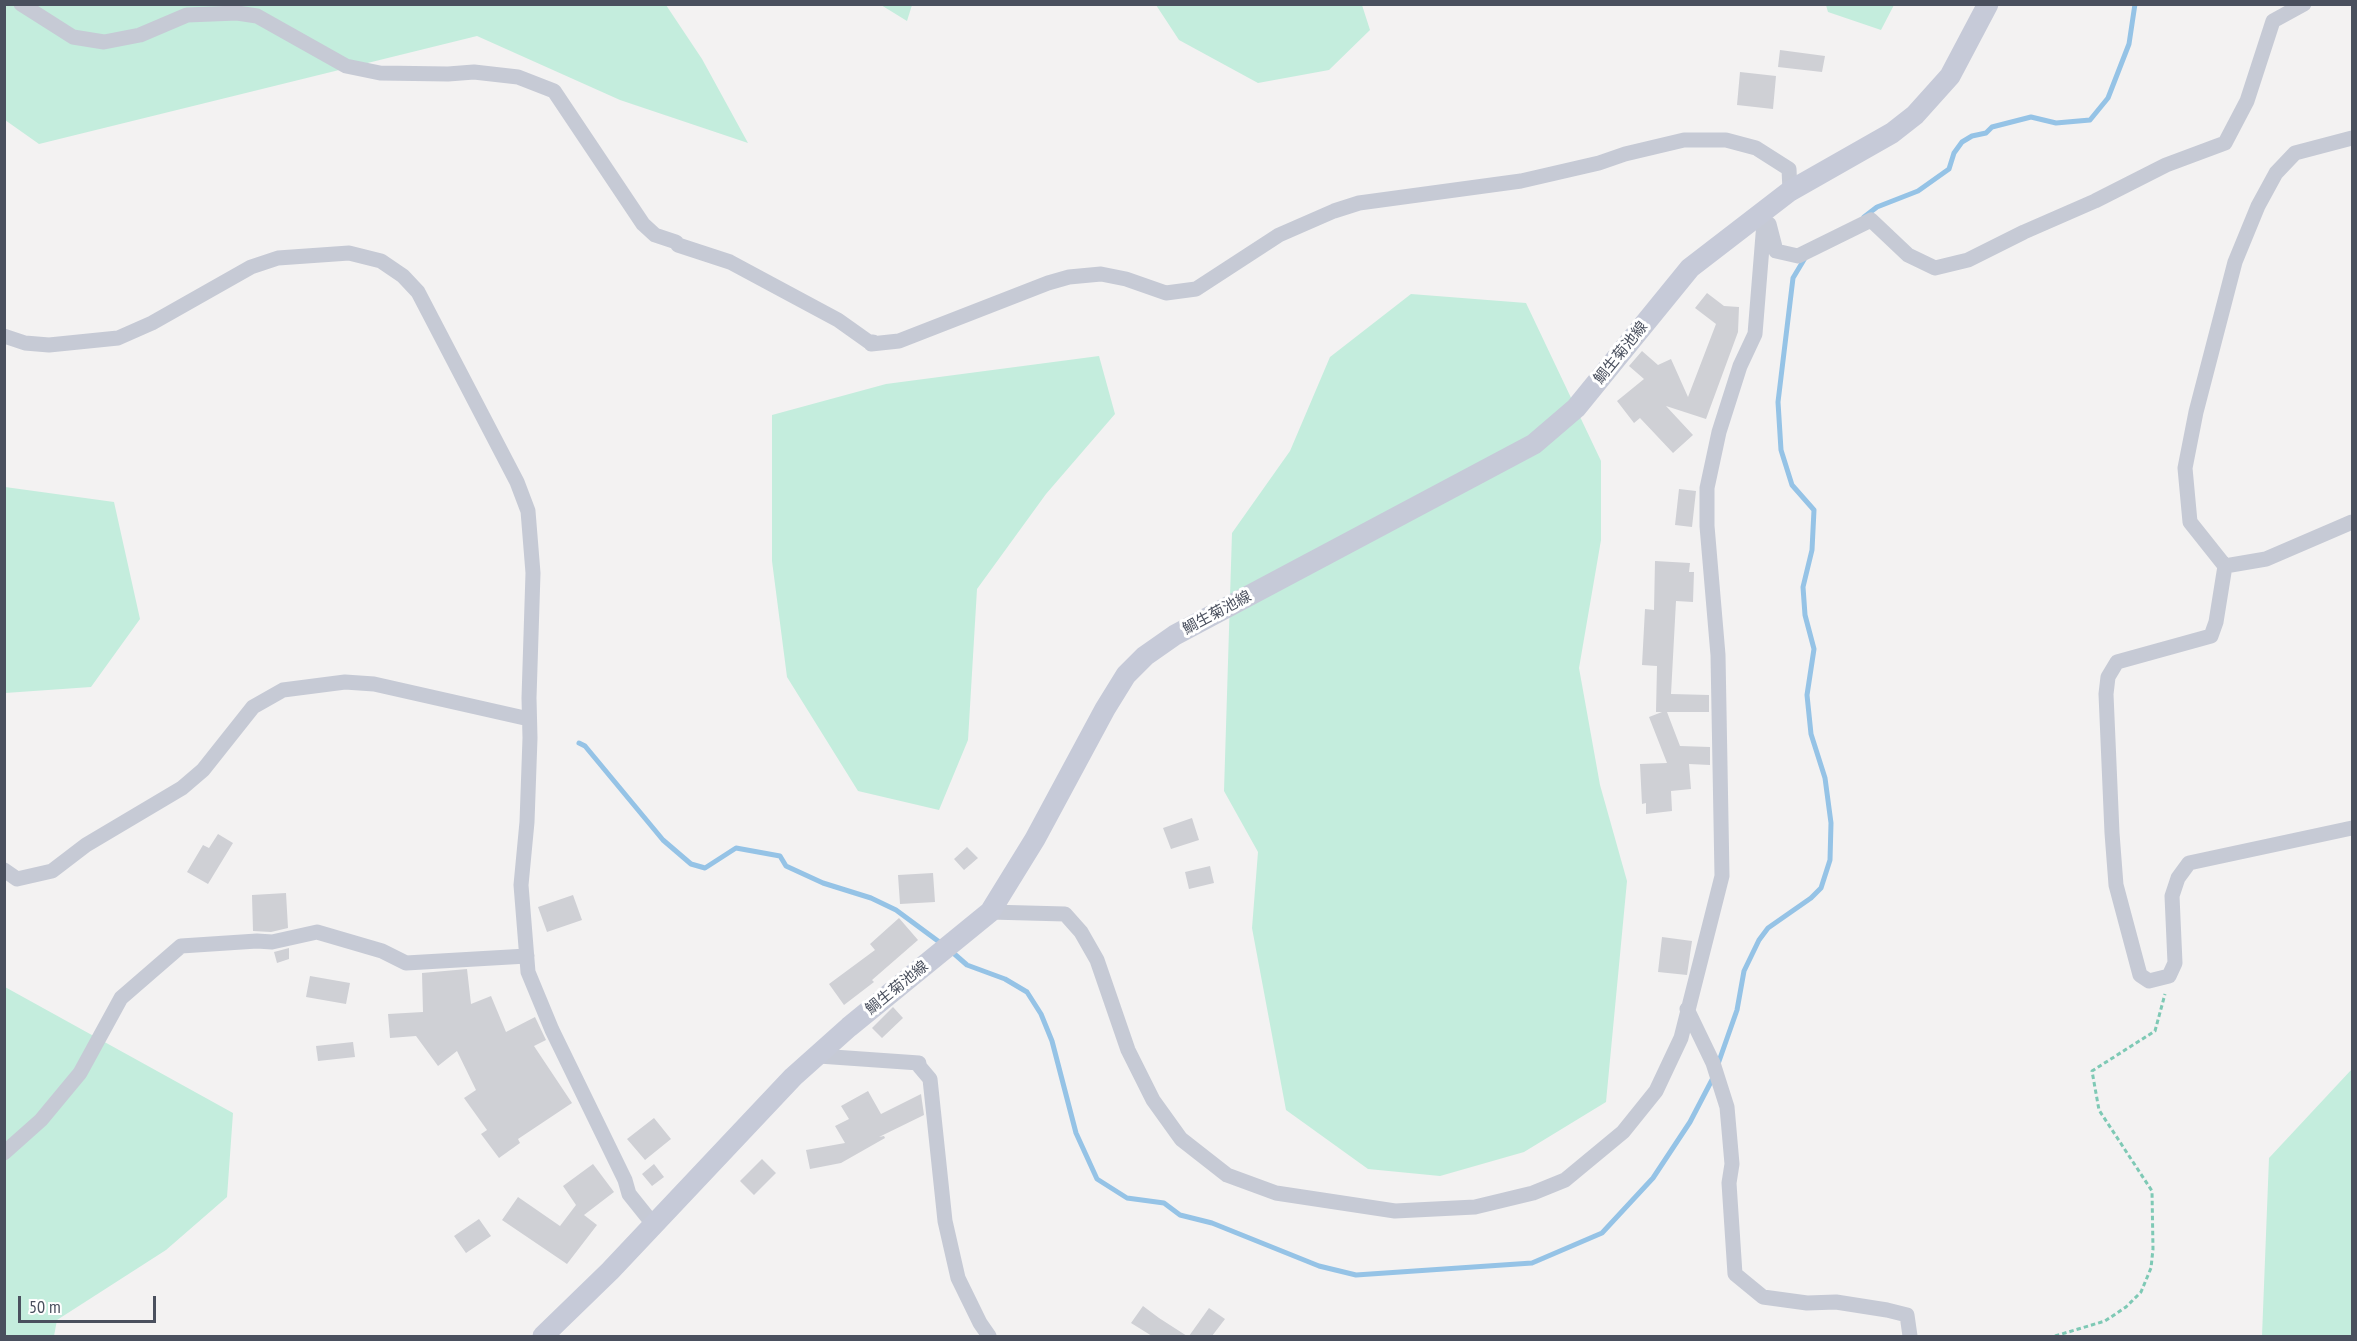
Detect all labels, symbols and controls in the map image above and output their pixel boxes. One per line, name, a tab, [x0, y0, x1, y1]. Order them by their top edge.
street label: 鯛生菊池線	[1590, 318, 1652, 388]
street label: 鯛生菊池線	[1180, 587, 1254, 639]
street label: 鯛生菊池線	[862, 957, 932, 1019]
scale bar	[21, 1284, 159, 1322]
text: 50 m	[29, 1295, 61, 1318]

